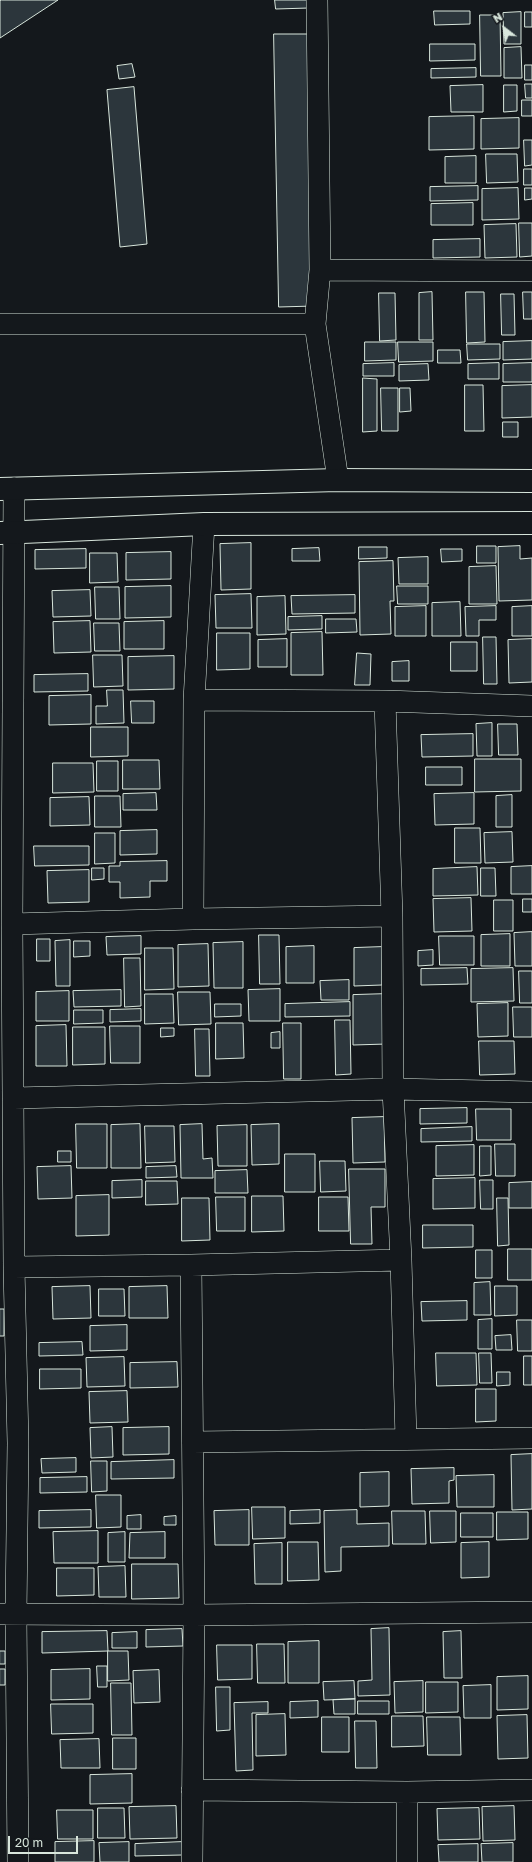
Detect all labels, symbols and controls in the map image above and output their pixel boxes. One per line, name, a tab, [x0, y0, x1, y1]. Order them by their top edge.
north arrow	[484, 8, 524, 48]
text: N	[491, 10, 504, 25]
scale bar	[10, 1828, 80, 1854]
text: 20 m	[15, 1835, 43, 1850]

